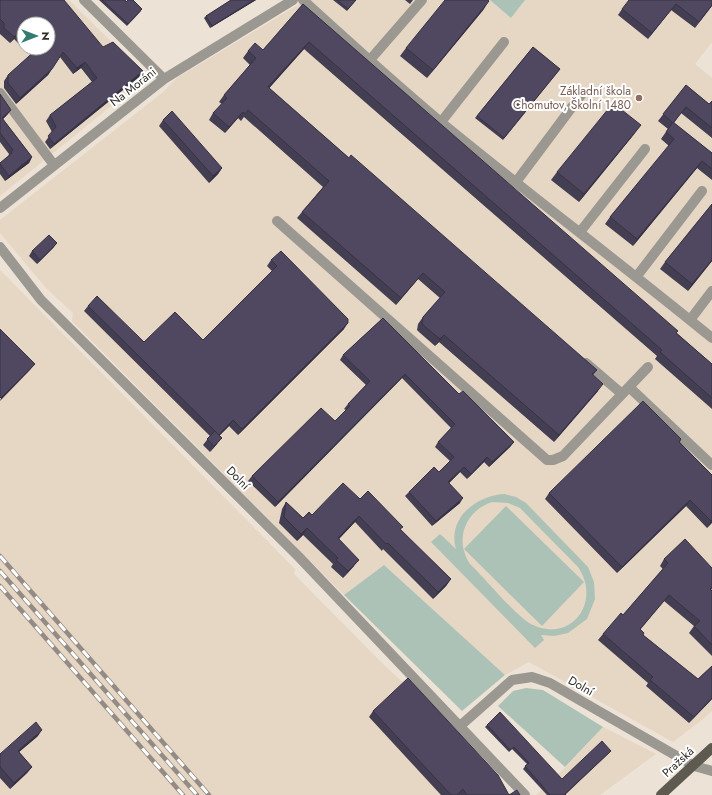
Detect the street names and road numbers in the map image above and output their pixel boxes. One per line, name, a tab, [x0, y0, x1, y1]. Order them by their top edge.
street label: Na Moráni	[106, 63, 160, 111]
street label: Dolní	[222, 462, 254, 494]
street label: Dolní	[565, 671, 598, 701]
street label: Pražská	[658, 742, 698, 781]

